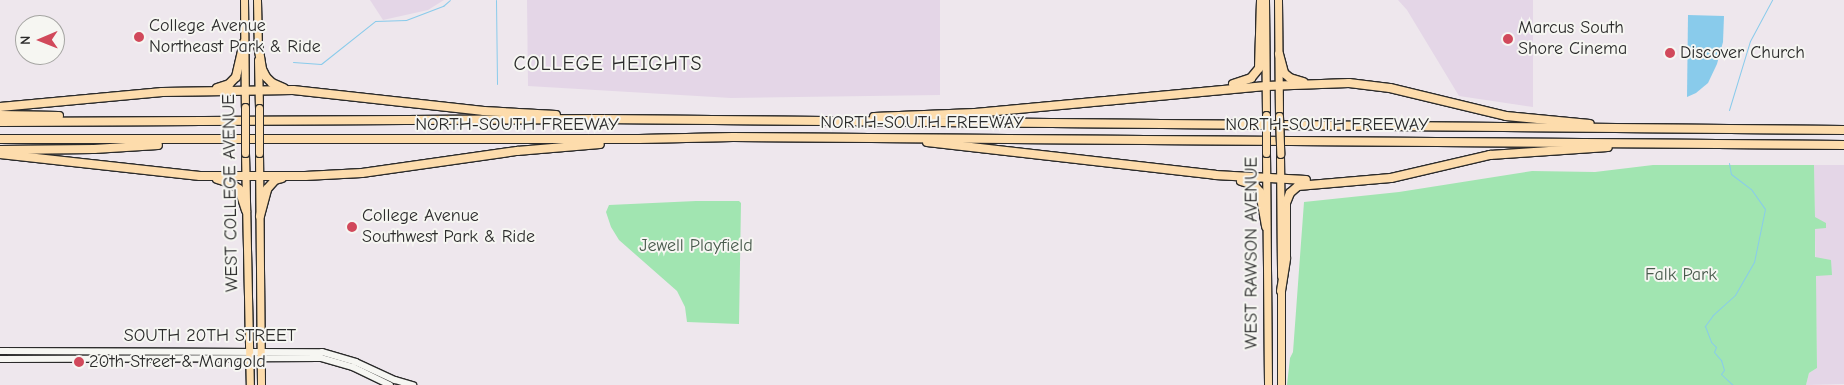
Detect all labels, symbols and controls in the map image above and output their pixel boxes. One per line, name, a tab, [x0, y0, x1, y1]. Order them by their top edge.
north arrow	[15, 15, 65, 65]
place label: College Avenue Northeast Park & Ride	[149, 16, 321, 58]
place label: Marcus South Shore Cinema	[1518, 18, 1627, 60]
marker: College Avenue Northeast Park & Ride	[133, 31, 145, 43]
marker: Marcus South Shore Cinema	[1502, 33, 1514, 45]
text: N	[17, 36, 34, 45]
place label: Discover Church	[1680, 42, 1805, 64]
marker: Discover Church	[1664, 47, 1676, 59]
district label: COLLEGE HEIGHTS	[512, 51, 704, 75]
street label: WEST COLLEGE AVENUE	[218, 94, 244, 292]
street label: NORTH-SOUTH FREEWAY	[820, 112, 1024, 134]
street label: NORTH-SOUTH FREEWAY	[415, 114, 619, 136]
street label: NORTH-SOUTH FREEWAY	[1225, 114, 1429, 136]
street label: WEST RAWSON AVENUE	[1241, 157, 1263, 349]
place label: College Avenue Southwest Park & Ride	[362, 206, 535, 248]
marker: College Avenue Southwest Park & Ride	[346, 221, 358, 233]
park label: Jewell Playfield	[639, 235, 753, 257]
park label: Falk Park	[1645, 264, 1717, 286]
street label: SOUTH 20TH STREET	[124, 325, 296, 347]
place label: 20th Street & Mangold	[89, 351, 266, 373]
marker: 20th Street & Mangold	[73, 356, 85, 368]

